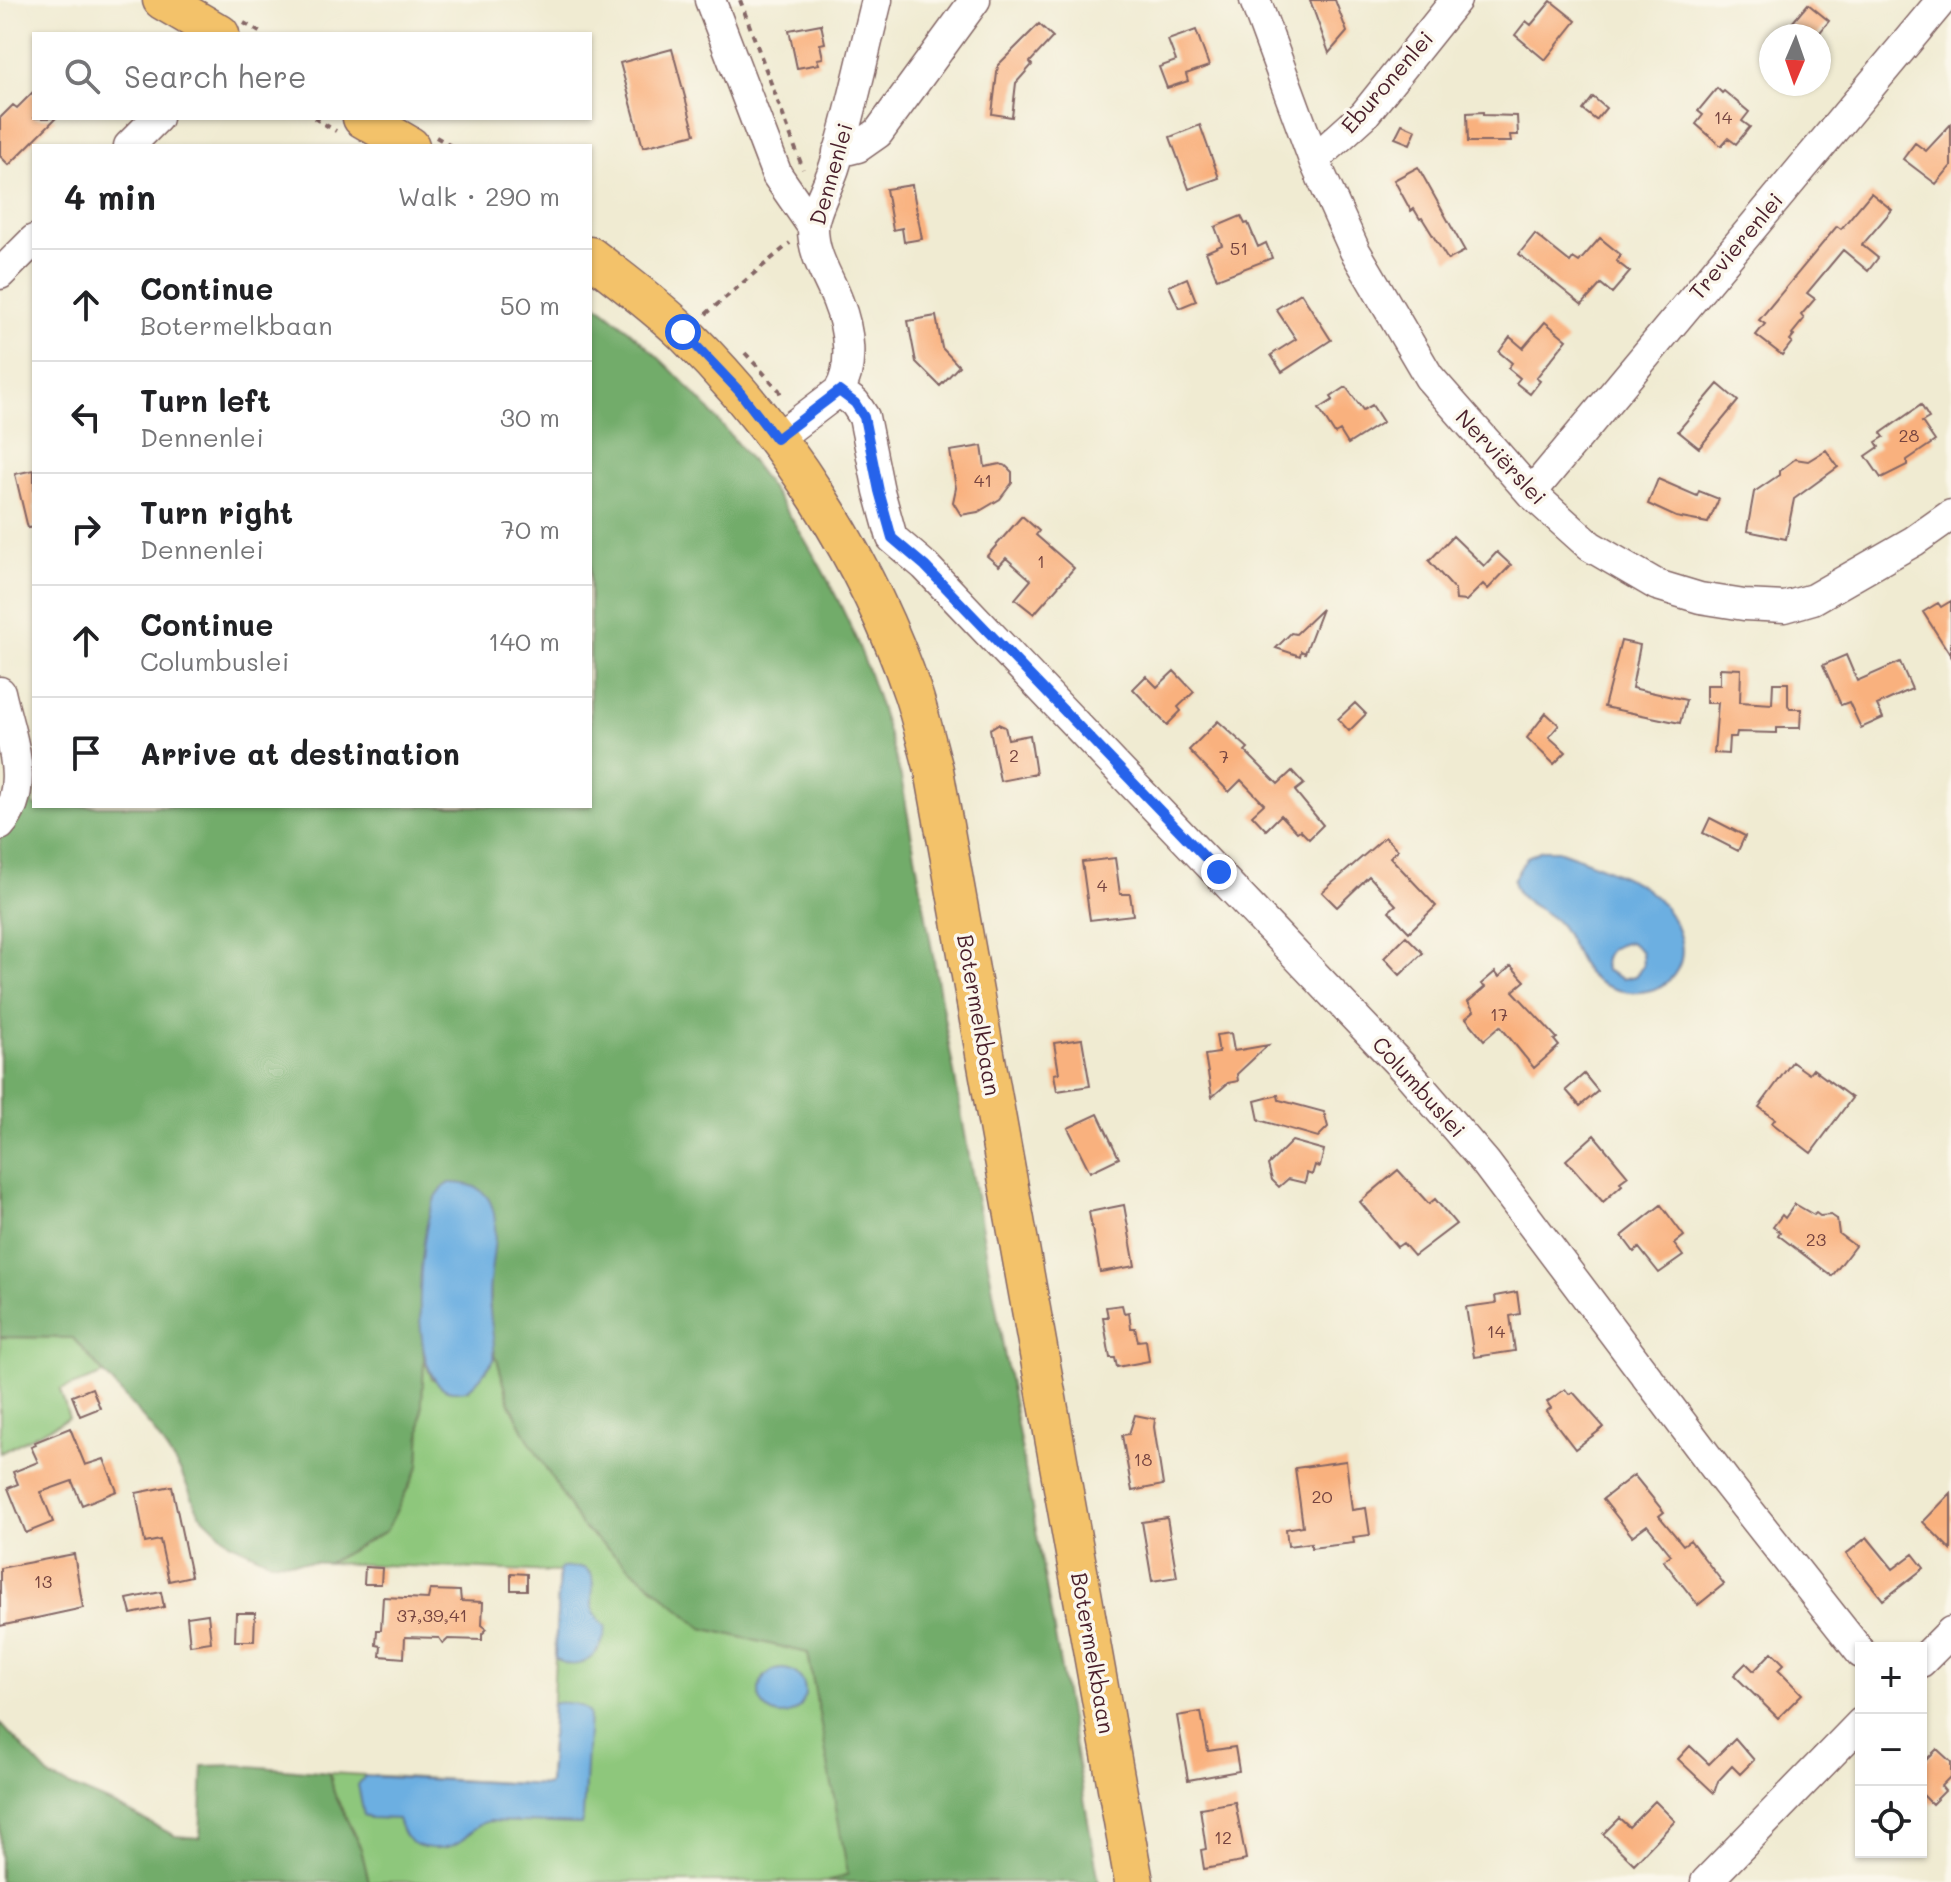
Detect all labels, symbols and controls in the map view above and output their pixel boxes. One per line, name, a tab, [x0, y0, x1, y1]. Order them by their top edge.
street label: Eburonenlei	[1334, 24, 1439, 139]
north arrow	[1759, 24, 1831, 96]
search box	[32, 32, 592, 120]
icon: search	[60, 54, 104, 98]
text: Search here	[124, 56, 307, 96]
house number: 14	[1714, 105, 1733, 129]
street label: Dennenlei	[802, 119, 859, 228]
text: 4 min	[64, 174, 156, 219]
text: Walk · 290 m	[398, 179, 560, 213]
street label: Trevierenlei	[1682, 186, 1789, 305]
house number: 51	[1230, 236, 1248, 260]
text: Continue	[140, 268, 273, 308]
icon: ahead	[64, 283, 108, 327]
text: 50 m	[500, 288, 560, 322]
text: Botermelkbaan	[140, 308, 333, 342]
route start	[665, 314, 701, 350]
text: Turn left	[140, 380, 271, 420]
icon: left	[64, 395, 108, 439]
text: 30 m	[500, 400, 560, 434]
street label: Nerviërslei	[1450, 403, 1553, 511]
text: Dennenlei	[140, 420, 264, 454]
house number: 28	[1899, 423, 1920, 447]
house number: 41	[974, 468, 992, 492]
text: Turn right	[140, 492, 293, 532]
icon: right	[64, 507, 108, 551]
text: 70 m	[500, 512, 560, 546]
text: Dennenlei	[140, 532, 264, 566]
house number: 1	[1037, 549, 1045, 573]
text: Continue	[140, 604, 273, 644]
icon: ahead	[64, 619, 108, 663]
text: 140 m	[488, 624, 560, 658]
text: Columbuslei	[140, 644, 289, 678]
icon: arrive	[64, 731, 108, 775]
text: Arrive at destination	[140, 733, 460, 773]
house number: 2	[1009, 743, 1019, 767]
house number: 7	[1219, 744, 1229, 768]
route end	[1201, 854, 1237, 890]
house number: 4	[1097, 873, 1108, 897]
street label: Botermelkbaan	[951, 932, 1008, 1098]
house number: 17	[1490, 1002, 1508, 1026]
street label: Columbuslei	[1366, 1030, 1472, 1143]
house number: 23	[1806, 1227, 1826, 1251]
house number: 14	[1487, 1319, 1506, 1343]
house number: 18	[1134, 1447, 1153, 1471]
house number: 20	[1311, 1484, 1333, 1508]
house number: 13	[34, 1569, 52, 1593]
street label: Botermelkbaan	[1065, 1570, 1122, 1736]
house number: 37,39,41	[396, 1603, 468, 1627]
map controls	[1855, 1642, 1927, 1858]
button: +	[1855, 1642, 1927, 1714]
button: −	[1855, 1714, 1927, 1786]
button: locate	[1855, 1786, 1927, 1858]
house number: 12	[1214, 1825, 1232, 1849]

